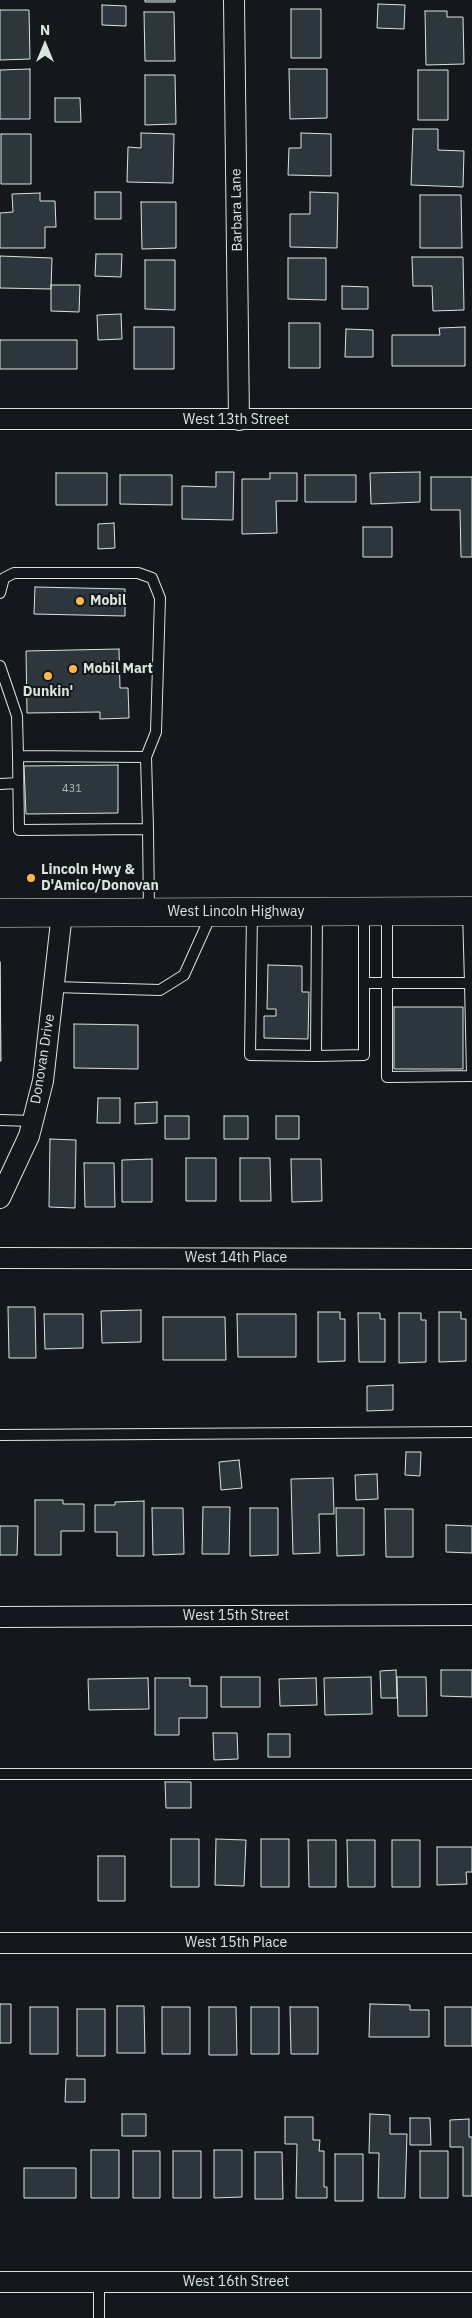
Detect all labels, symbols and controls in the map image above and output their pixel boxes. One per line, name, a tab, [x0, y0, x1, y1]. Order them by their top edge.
north arrow	[20, 20, 70, 70]
text: N	[40, 21, 50, 39]
street label: Barbara Lane	[228, 168, 246, 252]
street label: West 13th Street	[183, 412, 289, 428]
place label: Mobil	[90, 593, 126, 609]
marker: Mobil	[74, 595, 86, 607]
place label: Mobil Mart	[83, 661, 153, 677]
marker: Mobil Mart	[67, 663, 79, 675]
marker: Dunkin'	[42, 670, 54, 682]
place label: Dunkin'	[23, 684, 73, 700]
house number: 431	[62, 782, 82, 796]
place label: Lincoln Hwy & D'Amico/Donovan	[41, 862, 159, 894]
marker: Lincoln Hwy & D'Amico/Donovan	[25, 872, 37, 884]
street label: West Lincoln Highway	[168, 904, 304, 920]
street label: Donovan Drive	[28, 1013, 58, 1105]
street label: West 14th Place	[185, 1250, 287, 1266]
street label: West 15th Street	[183, 1608, 289, 1624]
street label: West 15th Place	[185, 1935, 287, 1951]
street label: West 16th Street	[183, 2274, 289, 2290]

